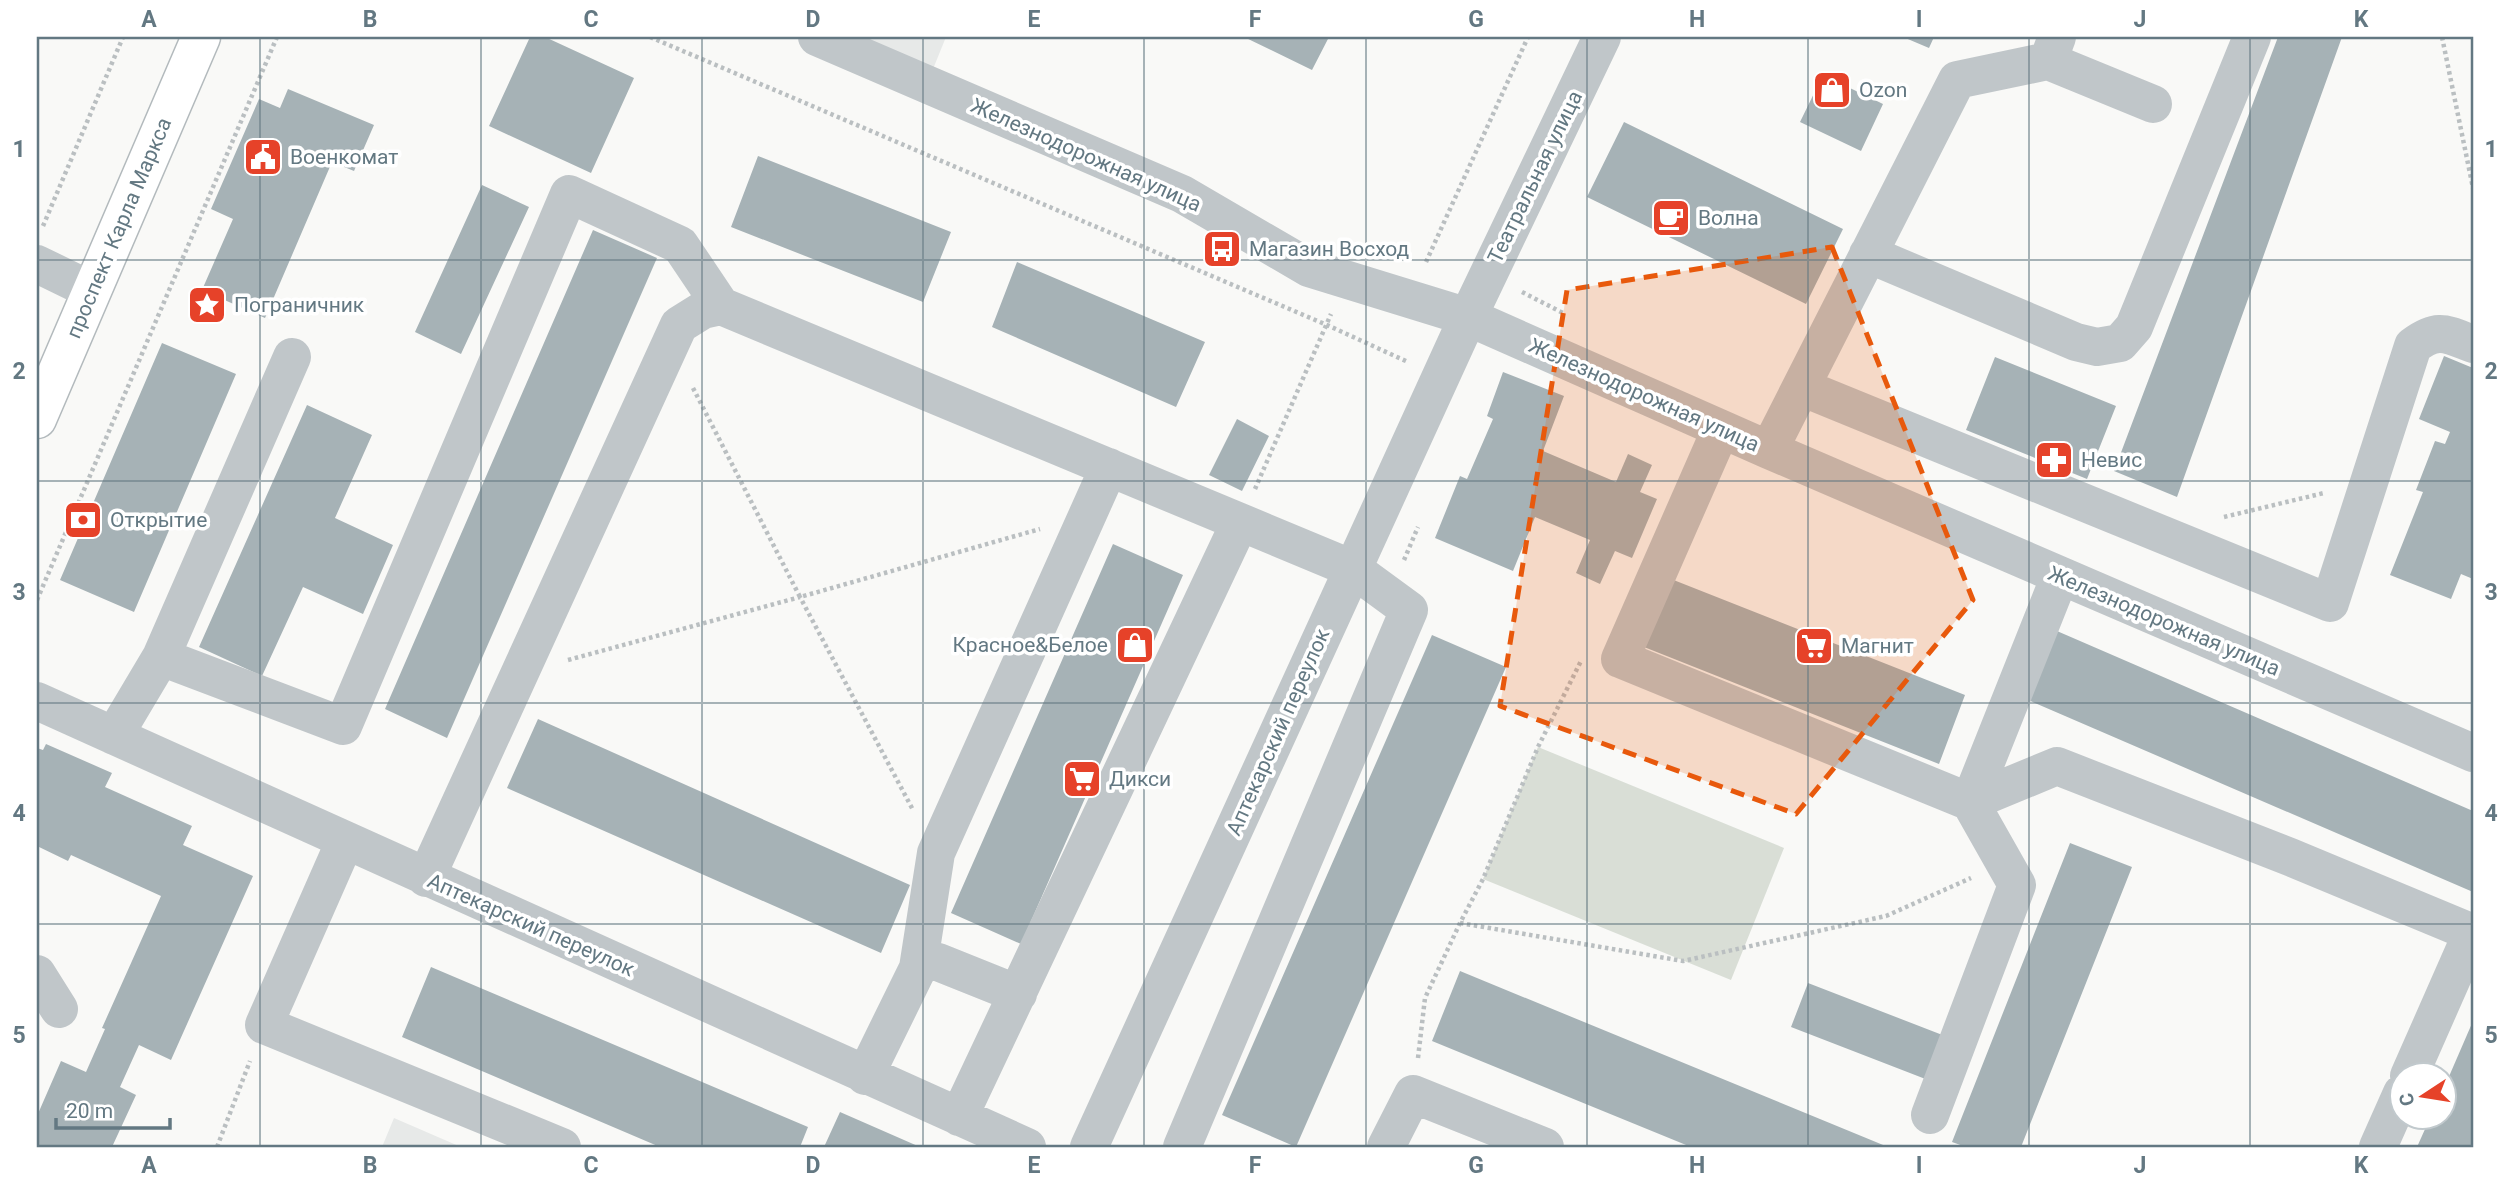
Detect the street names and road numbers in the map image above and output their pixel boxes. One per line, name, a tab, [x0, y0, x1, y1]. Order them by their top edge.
street label: Театральная улица	[1483, 87, 1587, 267]
street label: Железнодорожная улица	[967, 93, 1205, 217]
street label: проспект Карла Маркса	[62, 114, 176, 342]
street label: Железнодорожная улица	[1525, 333, 1763, 457]
street label: Железнодорожная улица	[2045, 561, 2283, 681]
street label: Аптекарский переулок	[1222, 624, 1335, 839]
street label: Аптекарский переулок	[424, 869, 639, 982]

